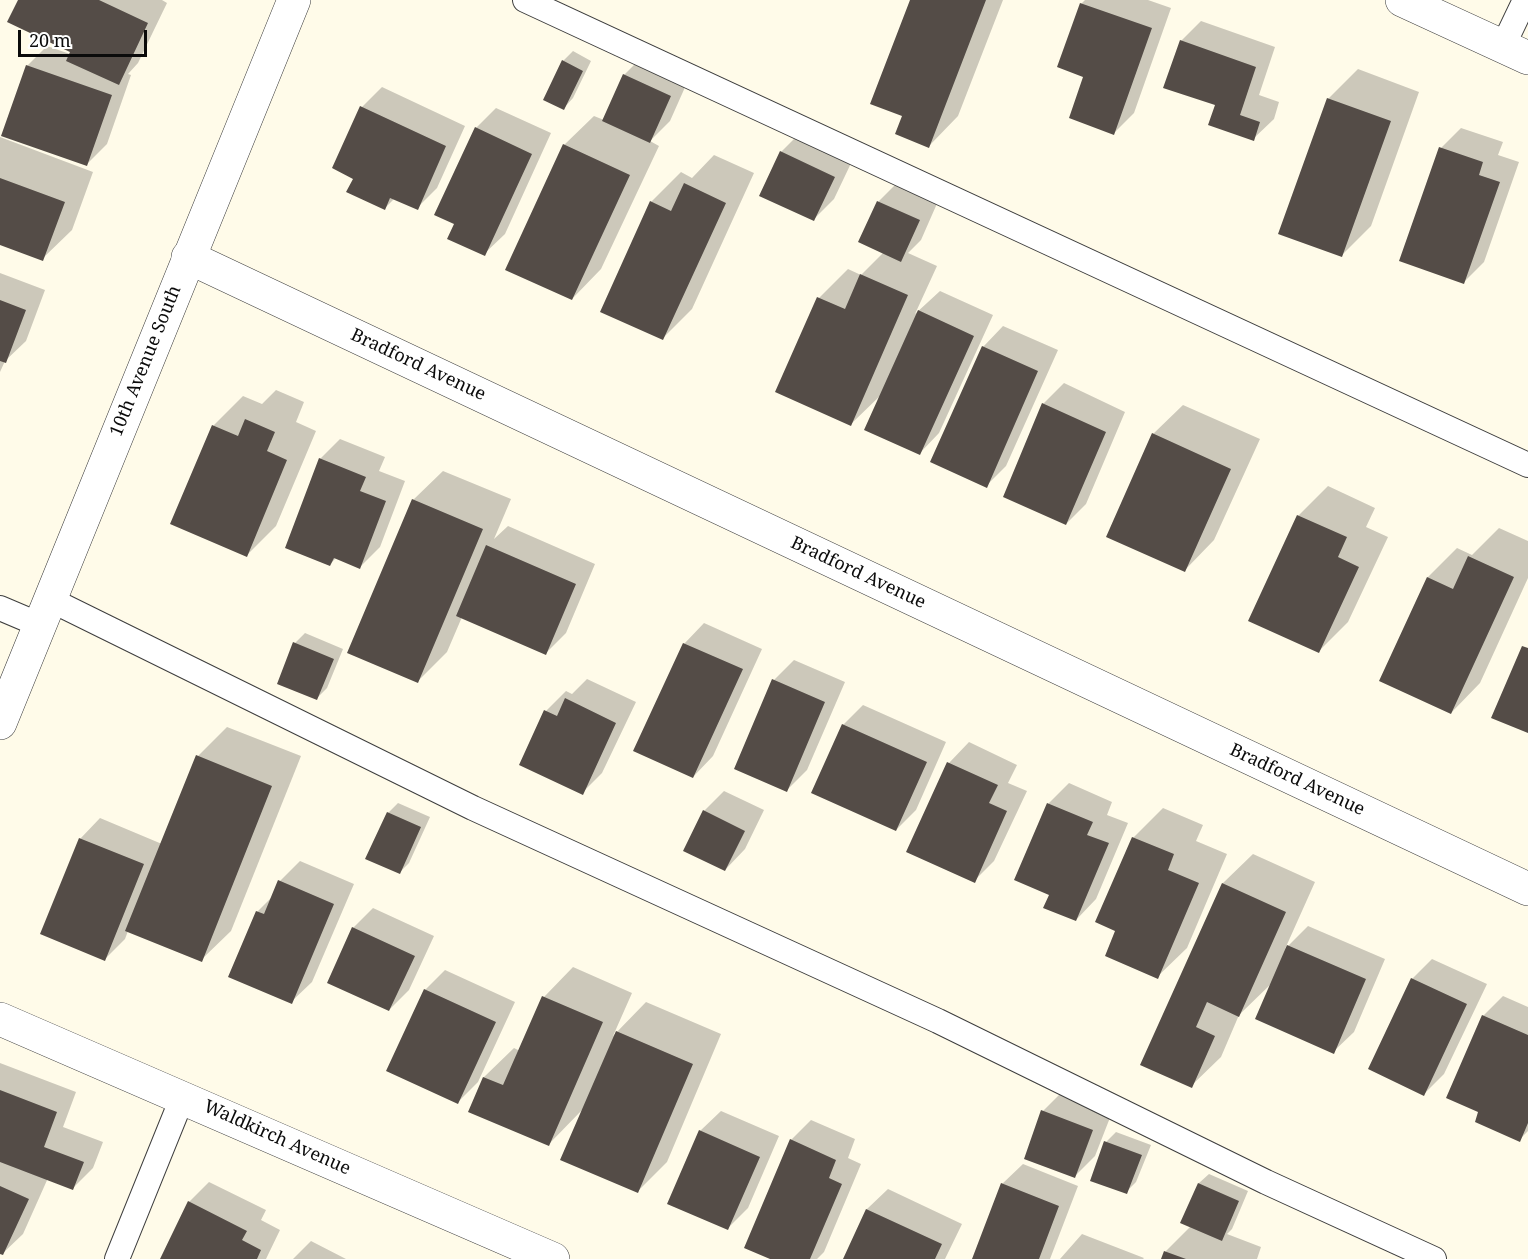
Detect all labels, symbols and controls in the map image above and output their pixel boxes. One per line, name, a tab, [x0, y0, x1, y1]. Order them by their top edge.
scale bar	[21, 18, 150, 56]
text: 20 m	[29, 28, 71, 52]
street label: 10th Avenue South	[106, 282, 186, 440]
street label: Bradford Avenue	[347, 324, 489, 406]
street label: Bradford Avenue	[787, 532, 929, 614]
street label: Bradford Avenue	[1226, 739, 1368, 821]
street label: Waldkirch Avenue	[200, 1096, 354, 1180]

